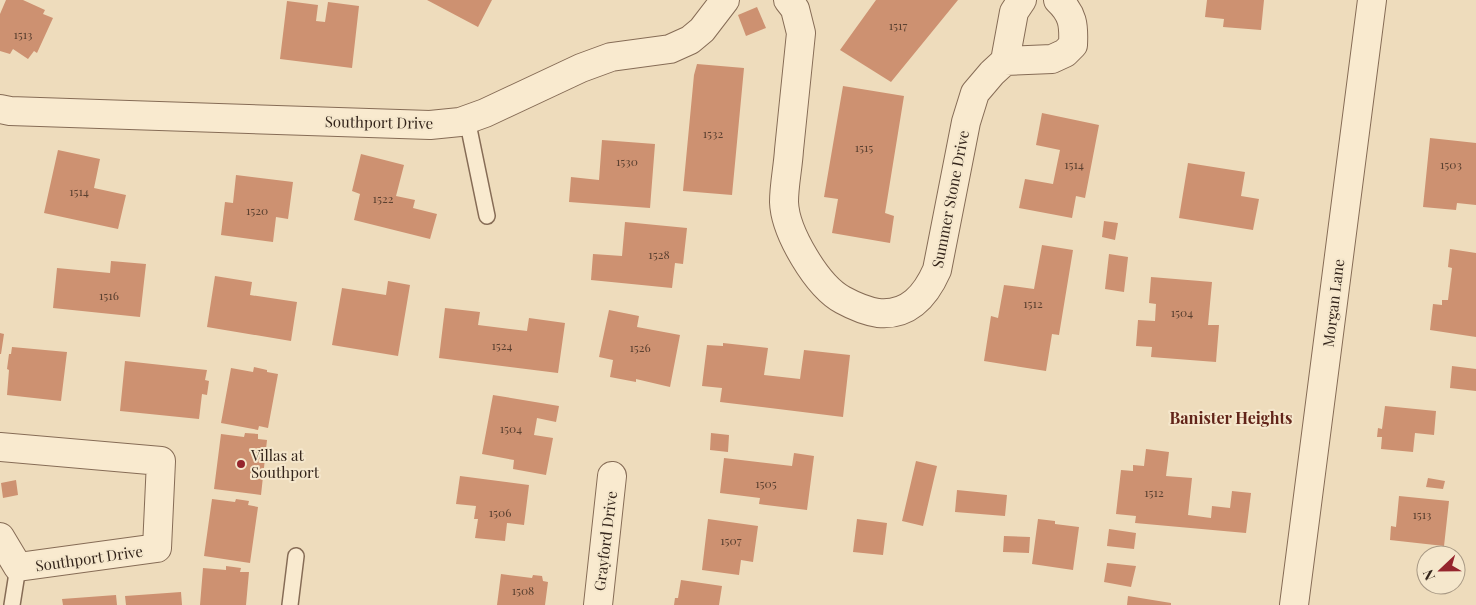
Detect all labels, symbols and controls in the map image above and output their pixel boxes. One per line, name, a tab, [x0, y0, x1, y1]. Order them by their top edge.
house number: 1517	[889, 17, 907, 33]
house number: 1513	[14, 26, 32, 42]
street label: Southport Drive	[325, 111, 433, 133]
house number: 1532	[703, 125, 723, 141]
street label: Summer Stone Drive	[927, 128, 973, 270]
house number: 1515	[855, 139, 873, 155]
house number: 1530	[616, 153, 638, 169]
house number: 1514	[1064, 156, 1084, 172]
house number: 1503	[1440, 156, 1462, 172]
house number: 1514	[69, 183, 89, 199]
house number: 1522	[373, 190, 394, 206]
house number: 1520	[246, 202, 268, 218]
house number: 1528	[648, 246, 670, 262]
street label: Morgan Lane	[1318, 258, 1348, 348]
house number: 1516	[99, 287, 119, 303]
house number: 1512	[1023, 295, 1043, 311]
house number: 1504	[1171, 304, 1193, 320]
house number: 1524	[492, 337, 513, 353]
house number: 1526	[629, 339, 651, 355]
district label: Banister Heights	[1170, 407, 1292, 428]
house number: 1504	[500, 420, 522, 436]
place label: Villas at Southport	[250, 445, 320, 482]
marker: Villas at Southport	[235, 458, 247, 470]
house number: 1505	[755, 475, 777, 491]
house number: 1512	[1144, 484, 1164, 500]
street label: Grayford Drive	[589, 490, 621, 592]
house number: 1506	[489, 504, 511, 520]
house number: 1513	[1413, 506, 1431, 522]
house number: 1507	[720, 532, 742, 548]
street label: Southport Drive	[34, 541, 144, 575]
north arrow	[1416, 545, 1466, 595]
text: N	[1418, 567, 1439, 583]
house number: 1508	[512, 582, 534, 598]

